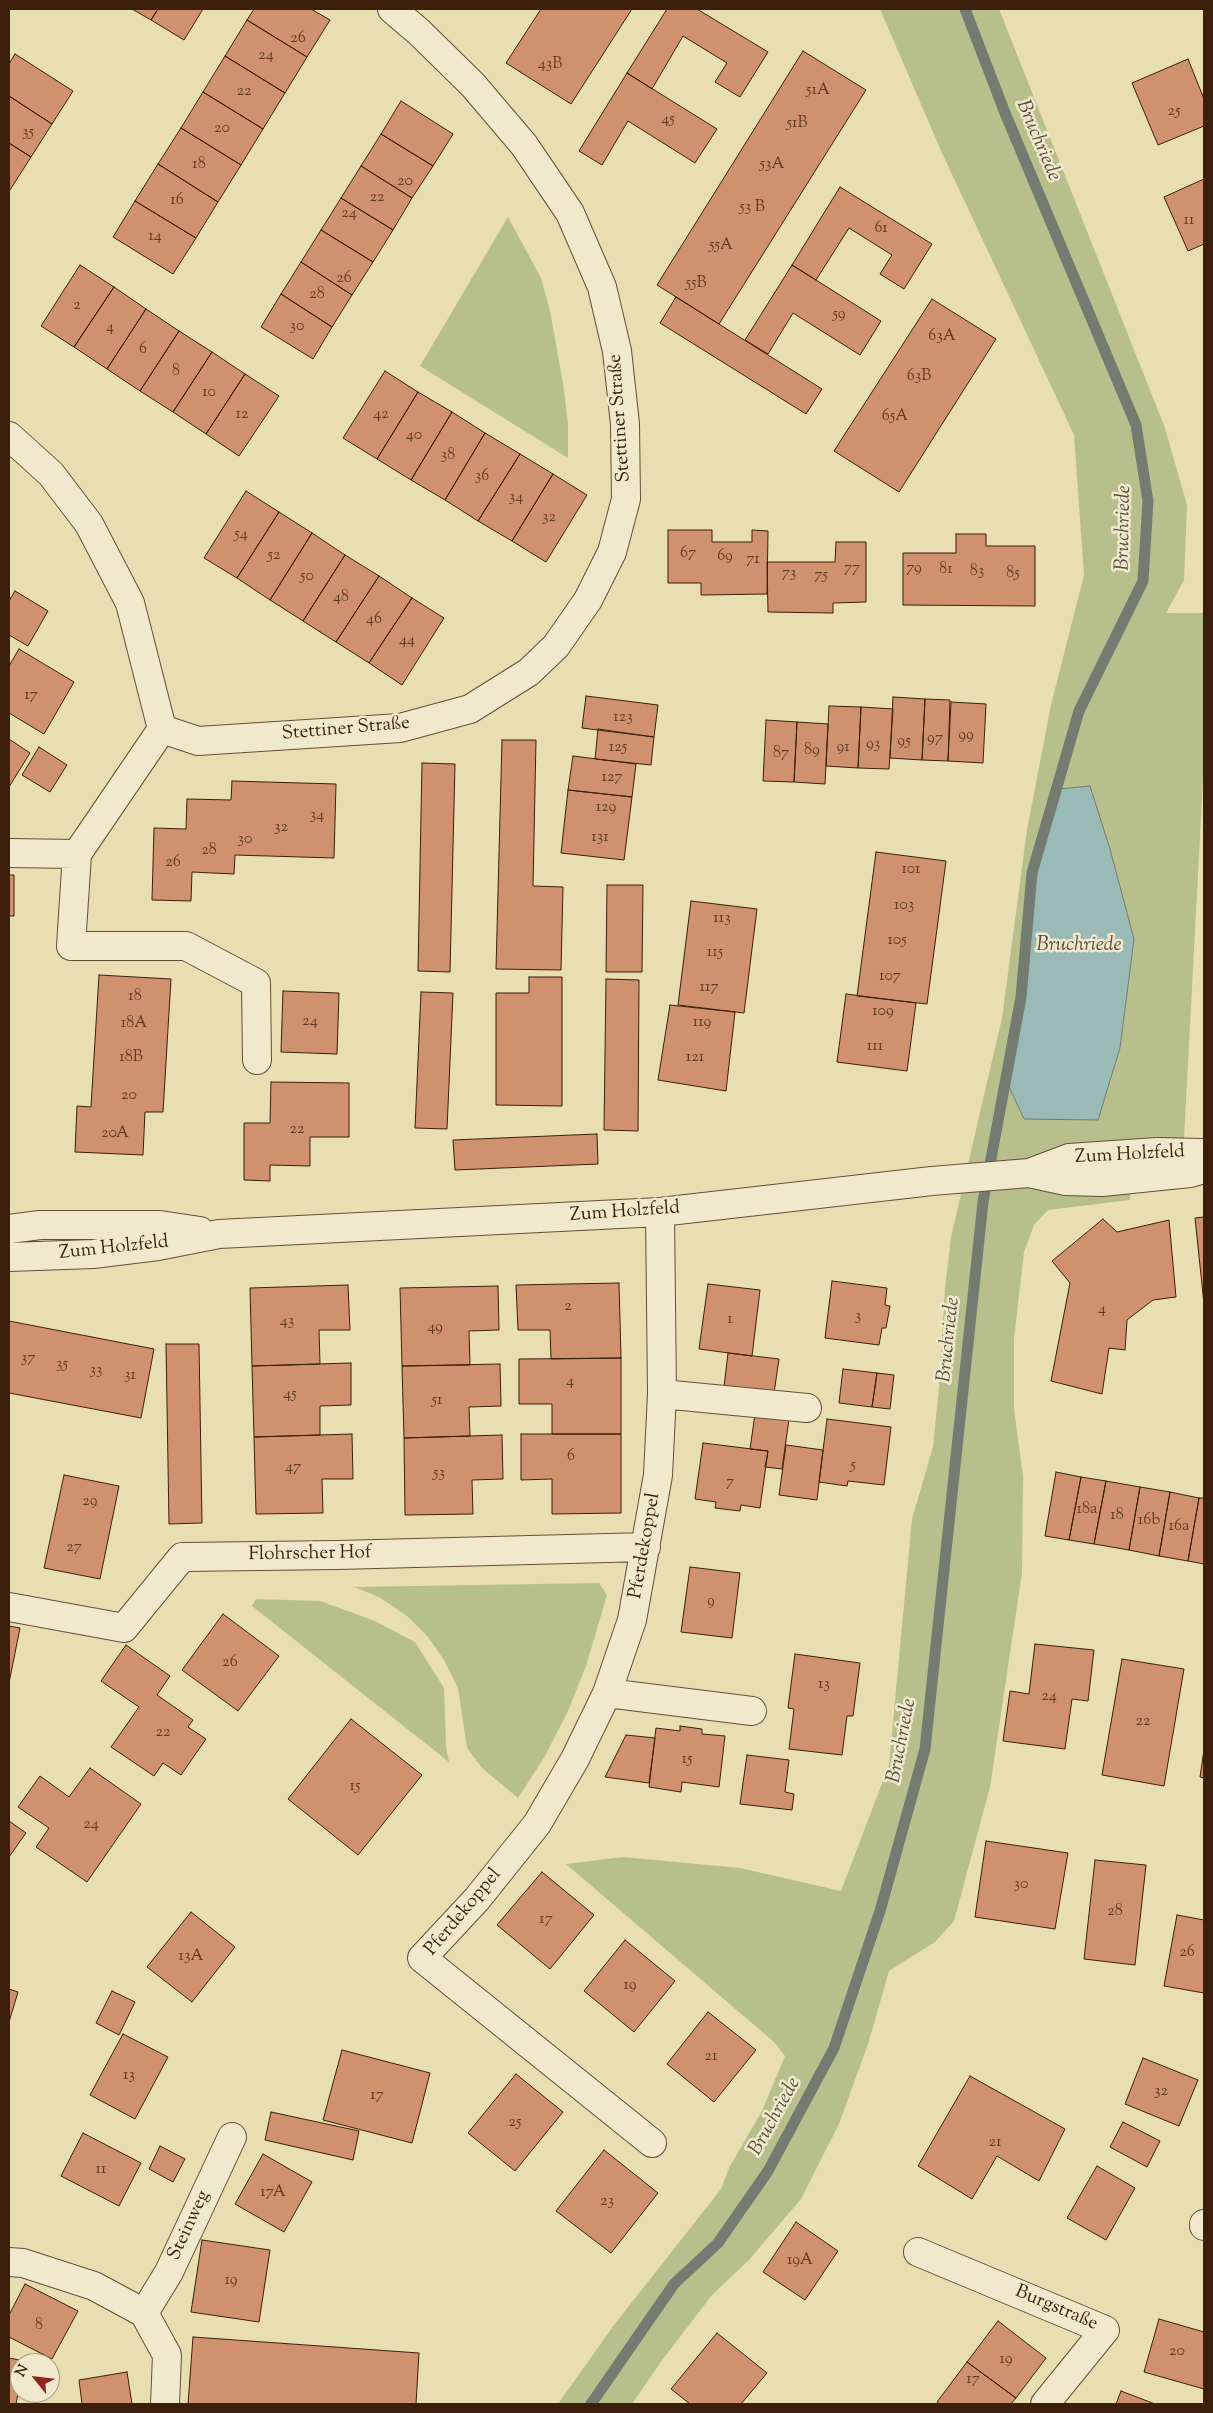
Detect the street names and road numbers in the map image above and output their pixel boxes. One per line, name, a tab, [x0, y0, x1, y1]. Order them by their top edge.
street label: Stettiner Straße	[605, 353, 637, 483]
street label: Stettiner Straße	[281, 713, 411, 747]
street label: Zum Holzfeld	[1074, 1142, 1186, 1170]
street label: Zum Holzfeld	[569, 1198, 681, 1228]
street label: Zum Holzfeld	[58, 1232, 170, 1266]
street label: Pferdekoppel	[625, 1491, 667, 1601]
street label: Flohrscher Hof	[248, 1543, 372, 1567]
street label: Pferdekoppel	[421, 1865, 507, 1961]
street label: Steinweg	[164, 2187, 216, 2265]
street label: Burgstraße	[1011, 2281, 1101, 2337]

